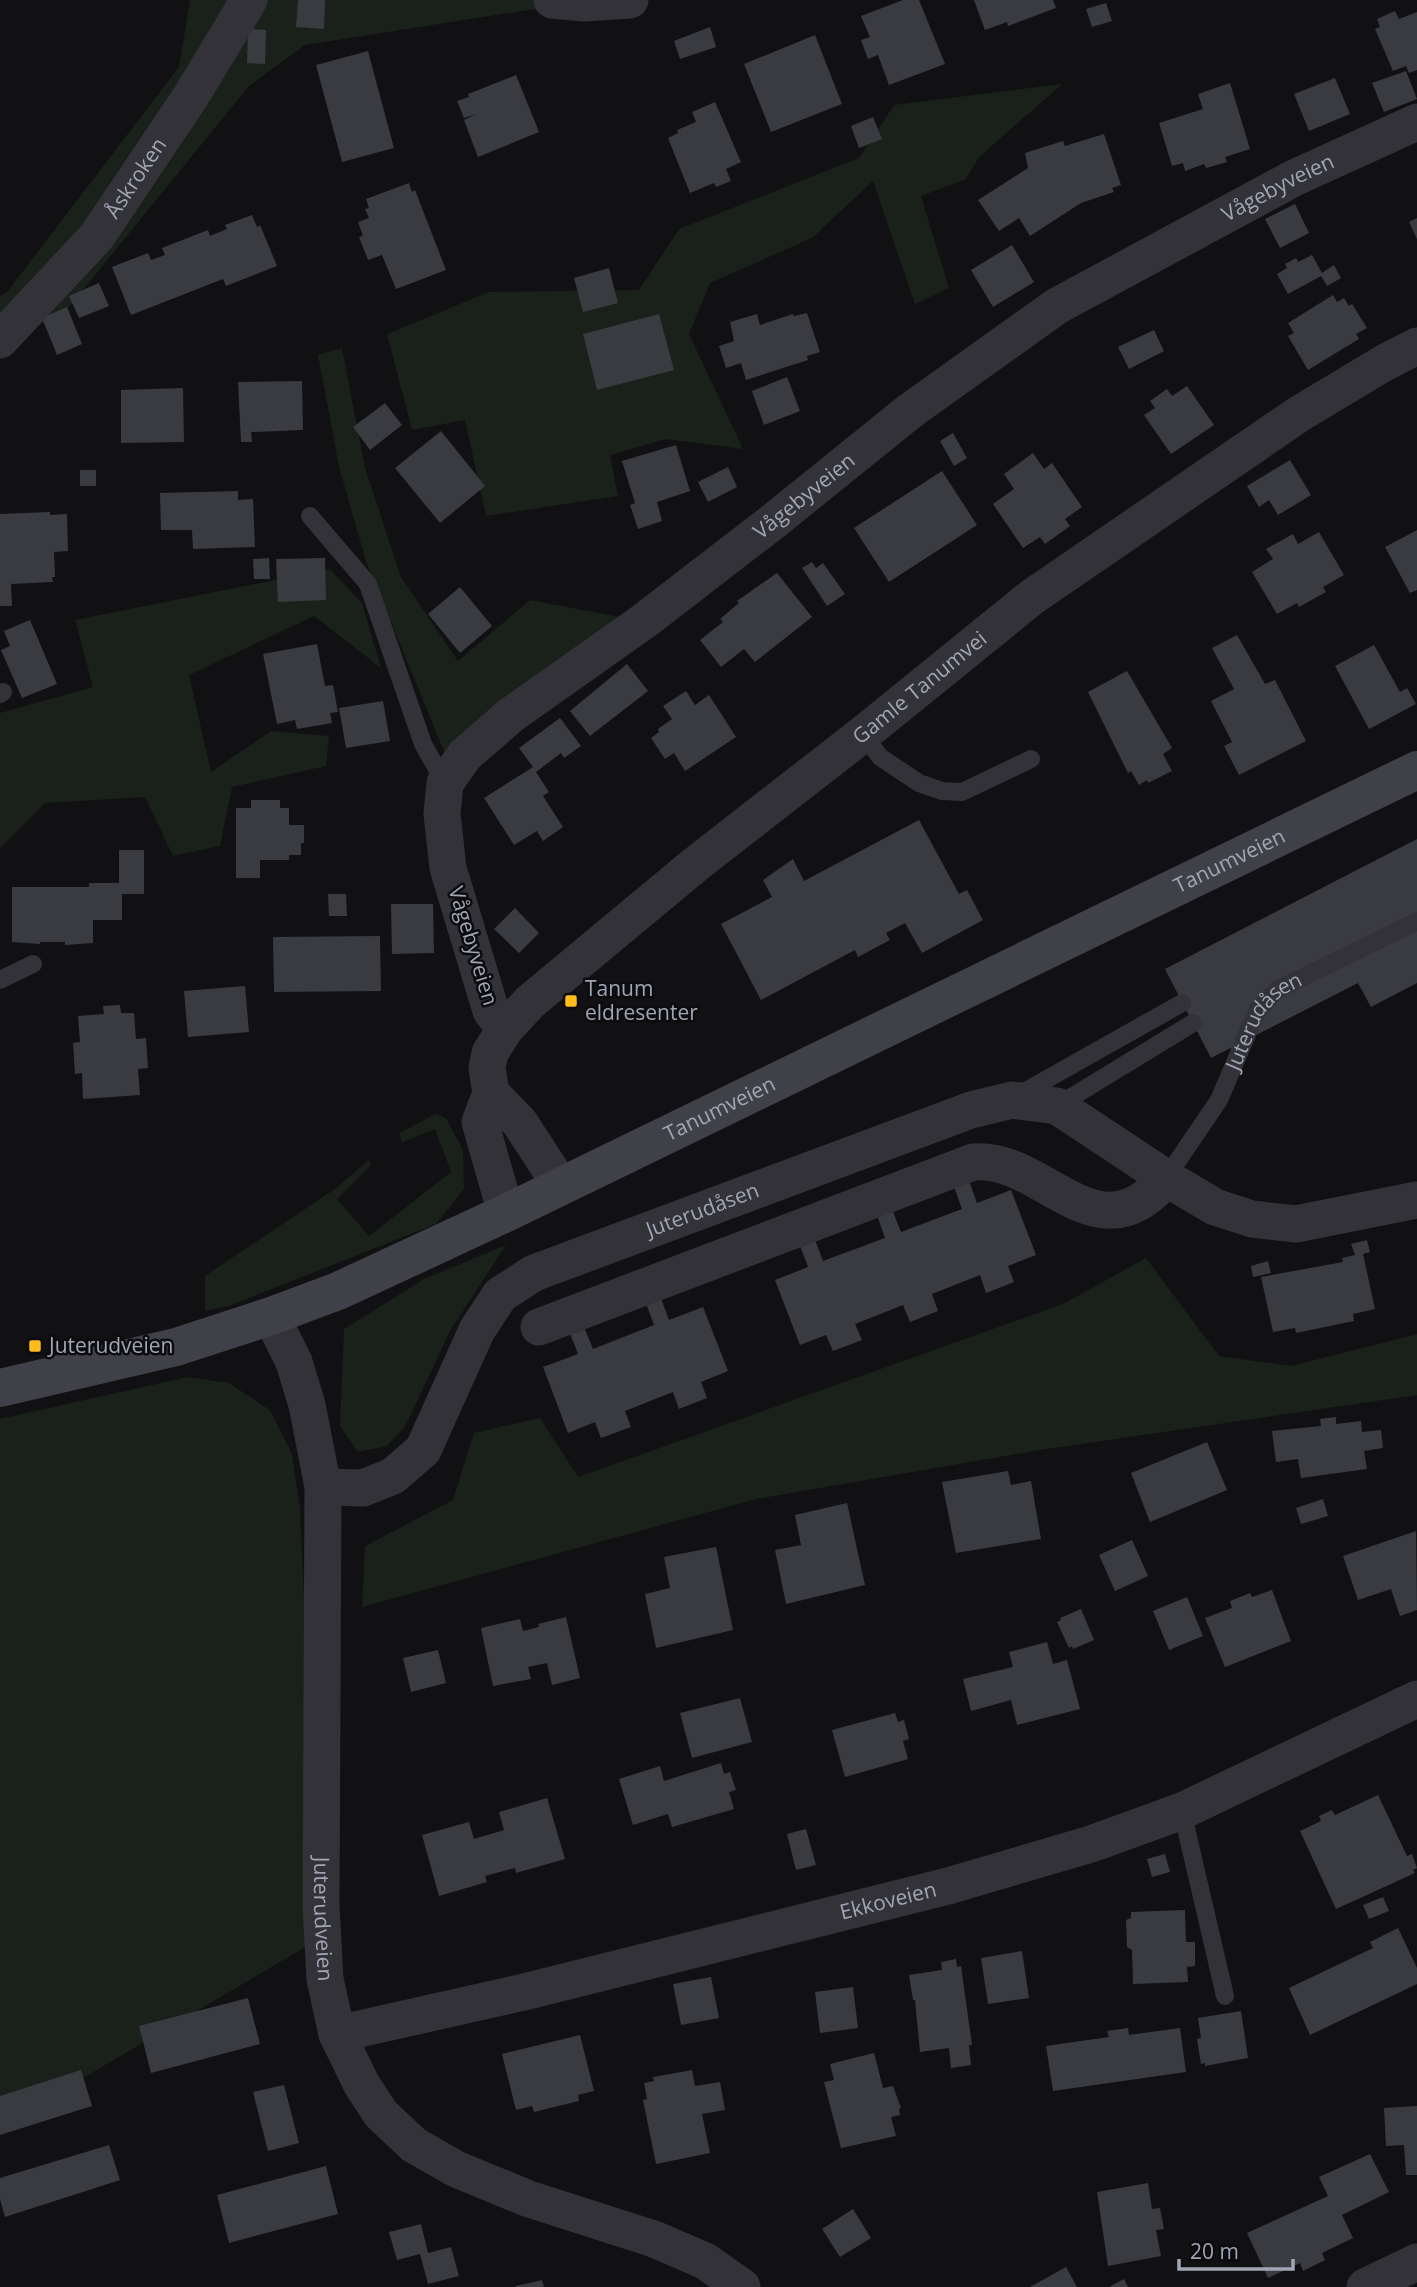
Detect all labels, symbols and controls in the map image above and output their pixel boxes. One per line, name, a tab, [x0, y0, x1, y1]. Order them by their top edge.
street label: Åskroken	[98, 132, 172, 223]
street label: Vågebyveien	[1216, 147, 1338, 228]
street label: Vågebyveien	[747, 446, 860, 545]
street label: Gamle Tanumvei	[846, 624, 992, 750]
street label: Tanumveien	[1169, 821, 1290, 899]
street label: Vågebyveien	[443, 883, 505, 1009]
street label: Juterudåsen	[1218, 965, 1306, 1076]
place label: Tanum eldresenter	[585, 974, 698, 1026]
marker: Tanum eldresenter	[563, 993, 579, 1009]
street label: Tanumveien	[659, 1069, 780, 1147]
street label: Juterudåsen	[640, 1175, 763, 1244]
place label: Juterudveien	[47, 1331, 173, 1359]
marker: Juterudveien	[27, 1338, 43, 1354]
street label: Juterudveien	[308, 1855, 340, 1982]
street label: Ekkoveien	[837, 1874, 939, 1926]
scale bar	[1179, 2228, 1293, 2272]
text: 20 m	[1190, 2237, 1239, 2265]

